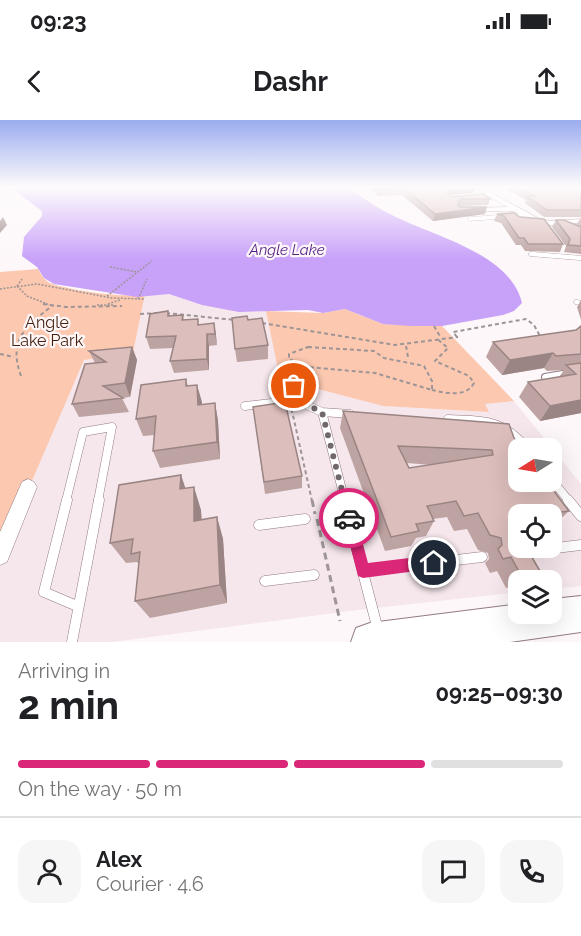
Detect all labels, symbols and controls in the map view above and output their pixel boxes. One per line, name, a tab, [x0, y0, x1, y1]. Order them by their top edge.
text: 09:23	[30, 8, 87, 34]
icon: back	[18, 65, 51, 98]
icon: share	[530, 65, 563, 98]
text: Dashr	[253, 66, 328, 97]
water label: Angle Lake	[248, 241, 325, 259]
park label: Angle Lake Park	[11, 313, 84, 350]
pin	[268, 360, 319, 411]
icon: bag	[277, 369, 310, 402]
north arrow	[508, 438, 562, 492]
map controls	[508, 438, 562, 624]
courier	[319, 488, 379, 548]
icon: car	[333, 502, 366, 535]
button: locate	[508, 504, 562, 558]
pin	[408, 537, 459, 588]
icon: home	[417, 546, 450, 579]
button: layers	[508, 570, 562, 624]
text: Arriving in	[18, 659, 110, 683]
text: 09:25–09:30	[436, 680, 563, 706]
text: 2 min	[18, 682, 119, 728]
text: On the way · 50 m	[18, 777, 182, 801]
button: person	[18, 840, 81, 903]
button: chat	[422, 840, 485, 903]
button: phone	[500, 840, 563, 903]
text: Alex	[96, 846, 142, 872]
text: Courier · 4.6	[96, 872, 204, 896]

